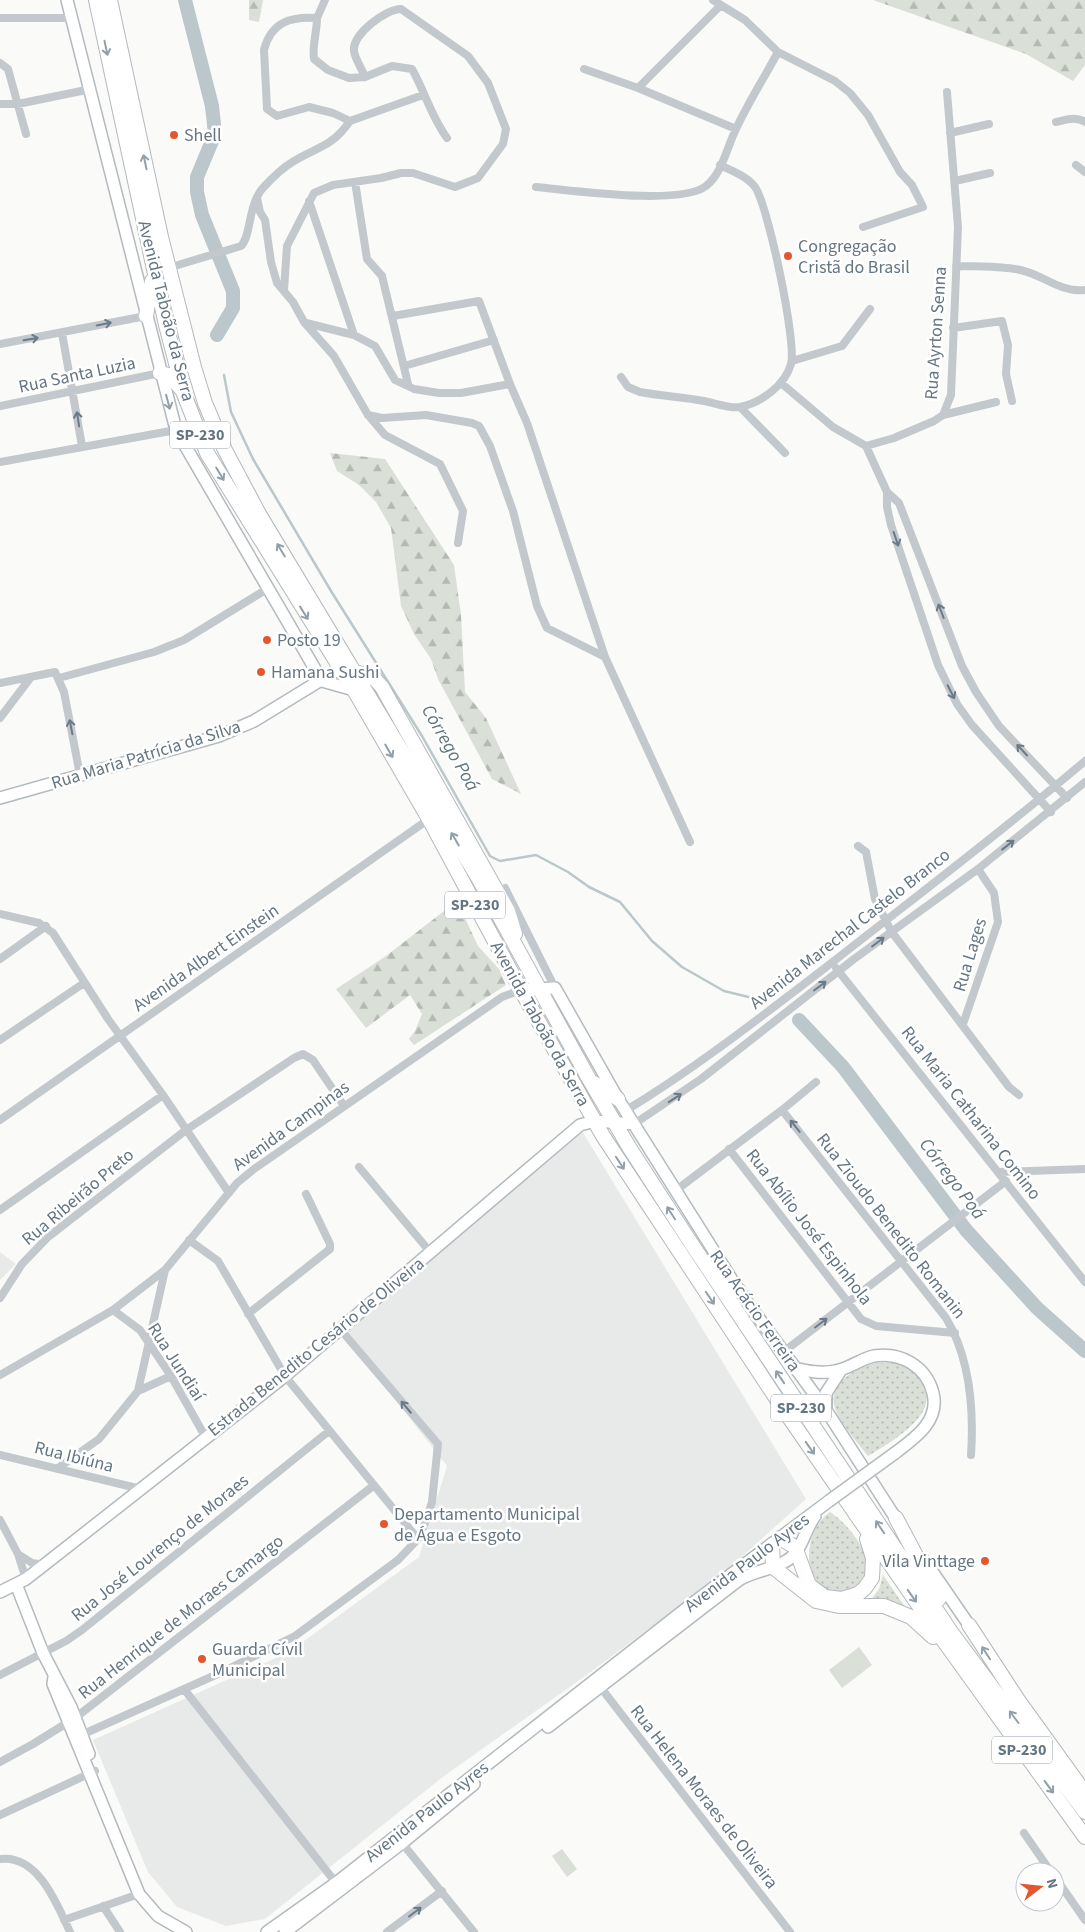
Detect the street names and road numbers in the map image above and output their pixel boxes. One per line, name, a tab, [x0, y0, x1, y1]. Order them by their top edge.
street label: Avenida Taboão da Serra	[131, 218, 201, 404]
street label: Rua Ayrton Senna	[919, 266, 953, 400]
street label: Rua Santa Luzia	[16, 350, 138, 400]
road number: SP-230	[170, 422, 230, 448]
street label: Rua Maria Patrícia da Silva	[48, 714, 244, 796]
street label: Avenida Marechal Castelo Branco	[744, 843, 956, 1015]
road number: SP-230	[445, 892, 505, 918]
street label: Avenida Albert Einstein	[128, 898, 284, 1018]
street label: Rua Lages	[947, 915, 993, 995]
street label: Avenida Taboão da Serra	[484, 937, 596, 1111]
street label: Rua Maria Catharina Comino	[895, 1021, 1047, 1205]
street label: Avenida Campinas	[227, 1075, 355, 1177]
street label: Rua Zioudo Benedito Romanin	[810, 1128, 972, 1324]
street label: Rua Ribeirão Preto	[17, 1143, 139, 1251]
street label: Rua Abílio José Espinhola	[740, 1144, 878, 1310]
street label: Rua Acácio Ferreira	[704, 1245, 806, 1377]
street label: Estrada Benedito Cesário de Oliveira	[202, 1252, 430, 1442]
street label: Rua Jundiaí	[141, 1318, 211, 1407]
road number: SP-230	[771, 1395, 831, 1422]
street label: Rua Ibiúna	[32, 1435, 116, 1479]
street label: Rua José Lourenço de Moraes	[66, 1468, 254, 1628]
street label: Avenida Paulo Ayres	[679, 1508, 815, 1618]
street label: Rua Henrique de Moraes Camargo	[73, 1529, 289, 1705]
street label: Rua Helena Moraes de Oliveira	[624, 1700, 784, 1894]
road number: SP-230	[992, 1736, 1052, 1764]
street label: Avenida Paulo Ayres	[360, 1756, 494, 1868]

